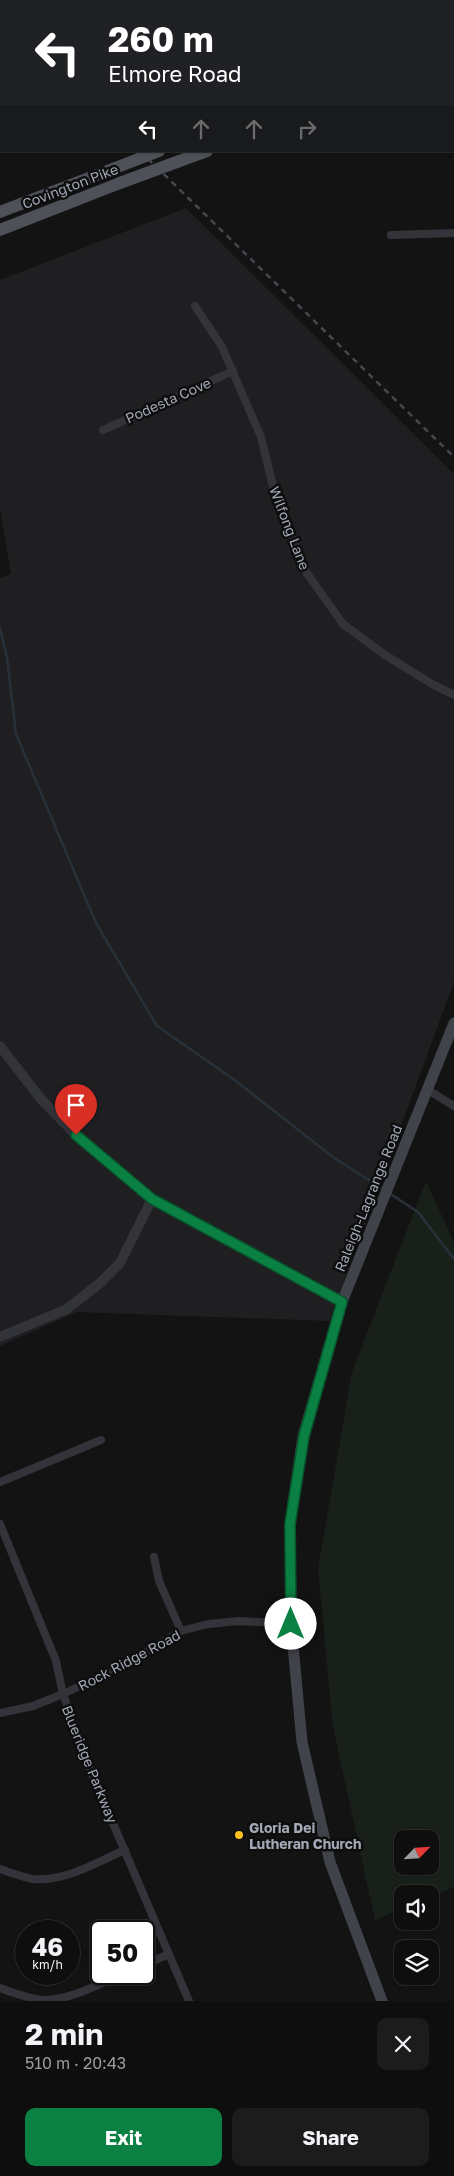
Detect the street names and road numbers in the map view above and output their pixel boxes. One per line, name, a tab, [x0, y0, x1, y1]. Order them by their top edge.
street label: Covington Pike	[20, 160, 120, 212]
street label: Podesta Cove	[123, 374, 213, 426]
street label: Wilfong Lane	[266, 484, 314, 572]
street label: Raleigh-Lagrange Road	[331, 1122, 405, 1274]
street label: Rock Ridge Road	[75, 1626, 183, 1694]
street label: Blueridge Parkway	[59, 1703, 121, 1826]

